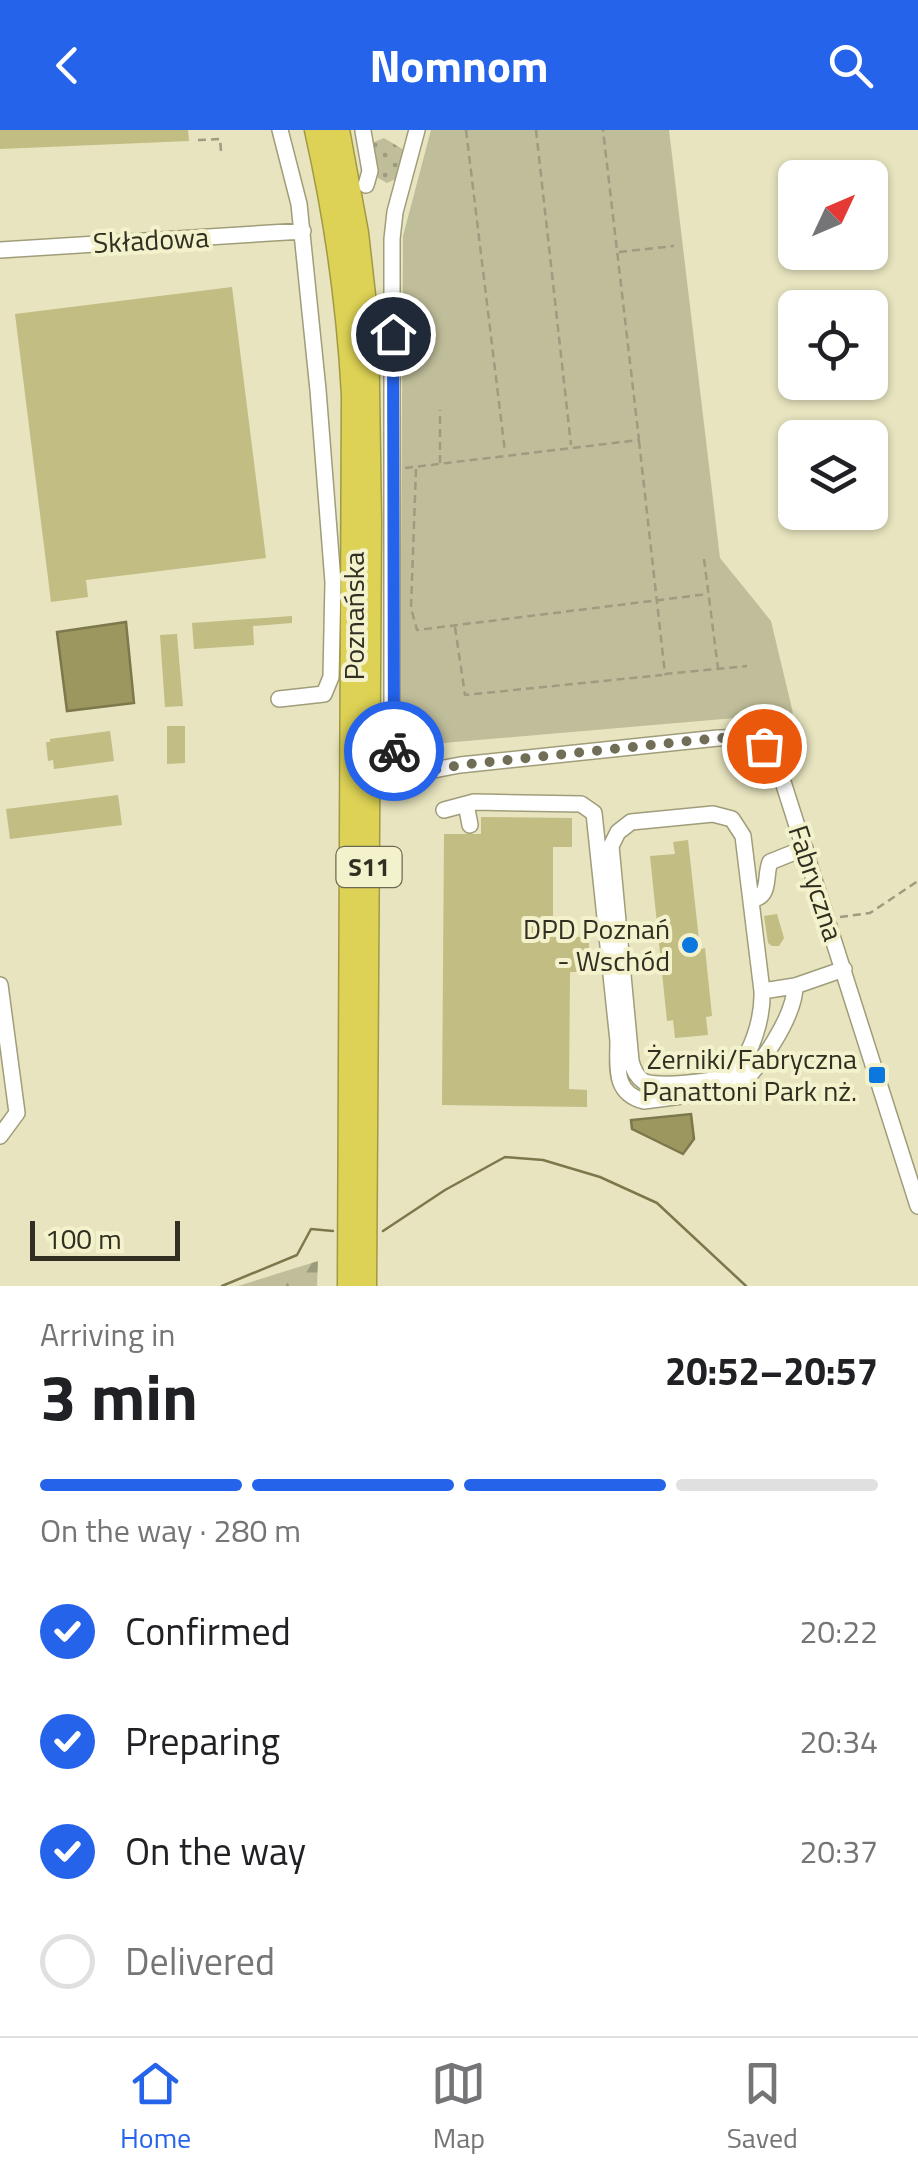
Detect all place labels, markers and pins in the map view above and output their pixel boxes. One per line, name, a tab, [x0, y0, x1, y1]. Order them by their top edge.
pin	[351, 292, 436, 377]
pin	[722, 704, 807, 789]
place label: DPD Poznań - Wschód	[523, 907, 670, 982]
marker: DPD Poznań - Wschód	[679, 934, 701, 956]
place label: Żerniki/Fabryczna Panattoni Park nż.	[642, 1037, 857, 1112]
marker: Żerniki/Fabryczna Panattoni Park nż.	[866, 1064, 888, 1086]

